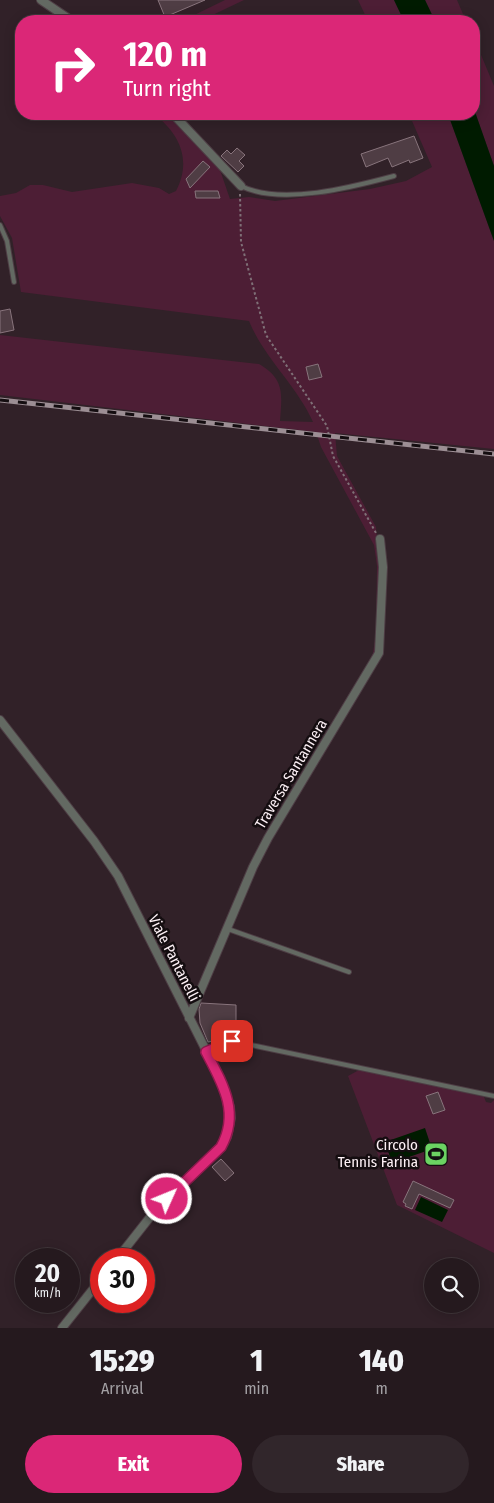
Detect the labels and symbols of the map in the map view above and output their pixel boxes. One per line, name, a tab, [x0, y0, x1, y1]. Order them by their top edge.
street label: Traversa Santannera	[251, 716, 331, 832]
street label: Viale Pantanelli	[144, 912, 204, 1004]
pin	[211, 1020, 253, 1062]
place label: Circolo Tennis Farina	[338, 1136, 418, 1171]
sports icon: Circolo Tennis Farina	[423, 1141, 449, 1167]
position arrow	[140, 1172, 192, 1224]
speed limit sign: 30	[90, 1248, 155, 1313]

